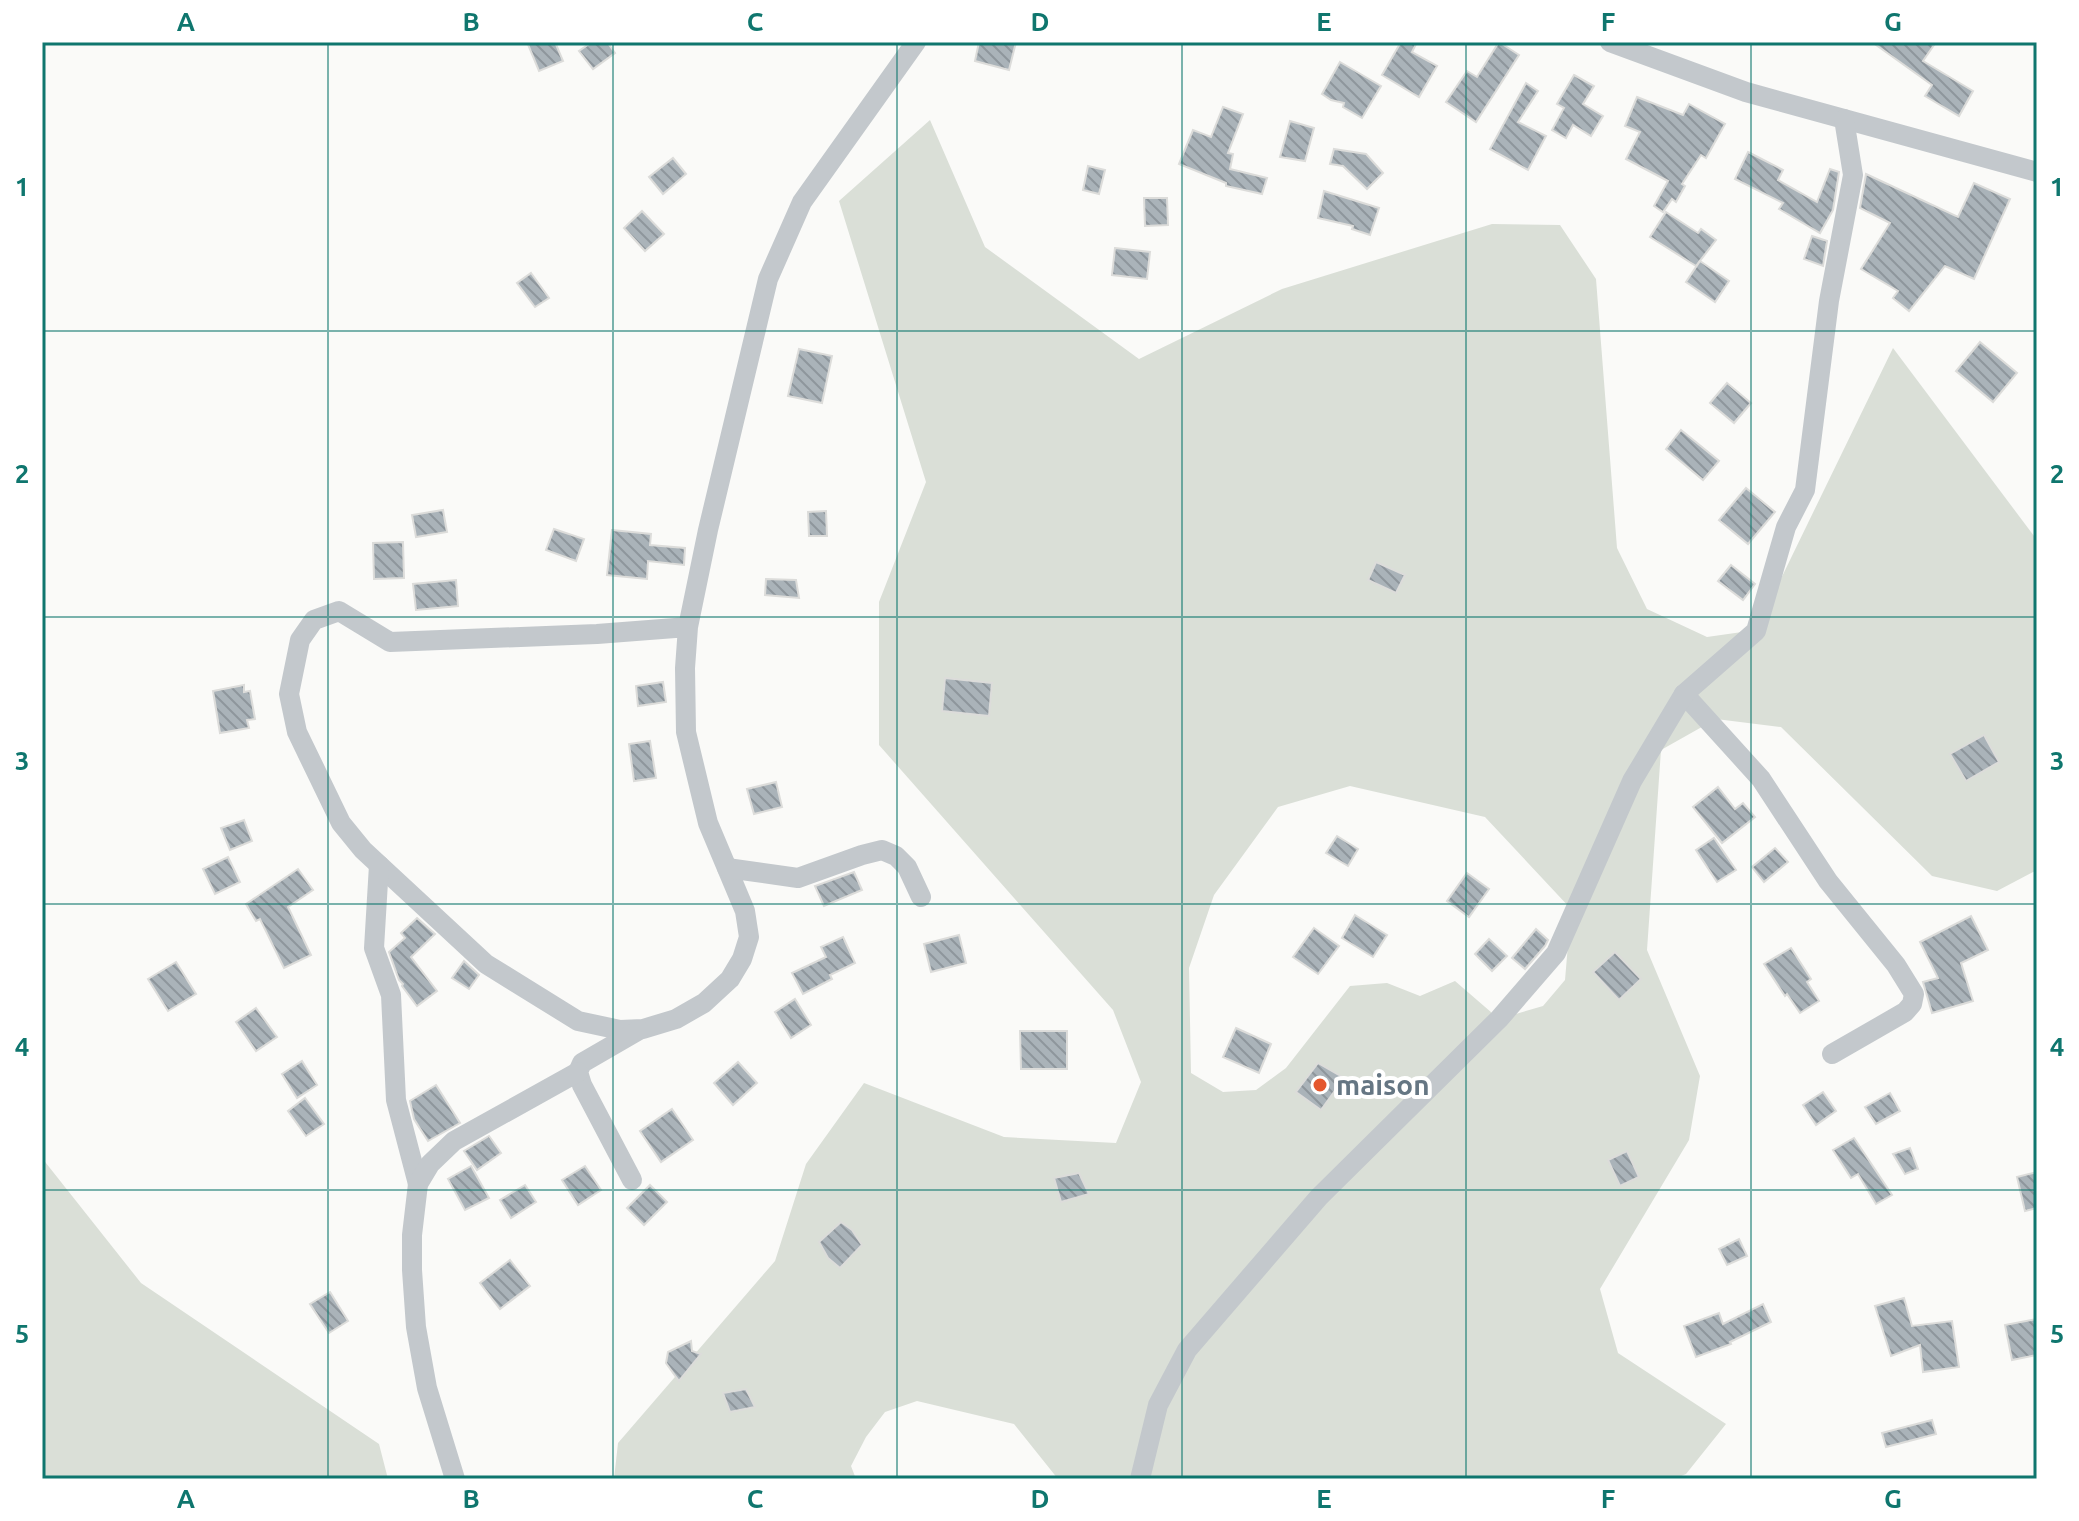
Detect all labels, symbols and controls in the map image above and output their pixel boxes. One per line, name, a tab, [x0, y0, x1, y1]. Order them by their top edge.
text: A	[177, 7, 196, 36]
text: B	[462, 7, 480, 36]
text: C	[747, 7, 764, 36]
text: D	[1031, 7, 1049, 36]
text: E	[1316, 7, 1332, 36]
text: F	[1601, 7, 1615, 36]
text: G	[1884, 7, 1902, 36]
text: 1	[15, 172, 29, 201]
text: 1	[2050, 172, 2064, 201]
text: 2	[15, 459, 29, 488]
text: 2	[2050, 459, 2064, 488]
text: 3	[15, 746, 29, 775]
text: 3	[2050, 746, 2064, 775]
text: 4	[15, 1032, 29, 1061]
text: 4	[2050, 1032, 2064, 1061]
place label: maison	[1336, 1069, 1430, 1100]
marker: maison	[1311, 1076, 1329, 1094]
text: 5	[15, 1319, 29, 1348]
text: 5	[2050, 1319, 2064, 1348]
text: A	[177, 1484, 196, 1513]
text: B	[462, 1484, 480, 1513]
text: C	[747, 1484, 764, 1513]
text: D	[1031, 1484, 1049, 1513]
text: E	[1316, 1484, 1332, 1513]
text: F	[1601, 1484, 1615, 1513]
text: G	[1884, 1484, 1902, 1513]

